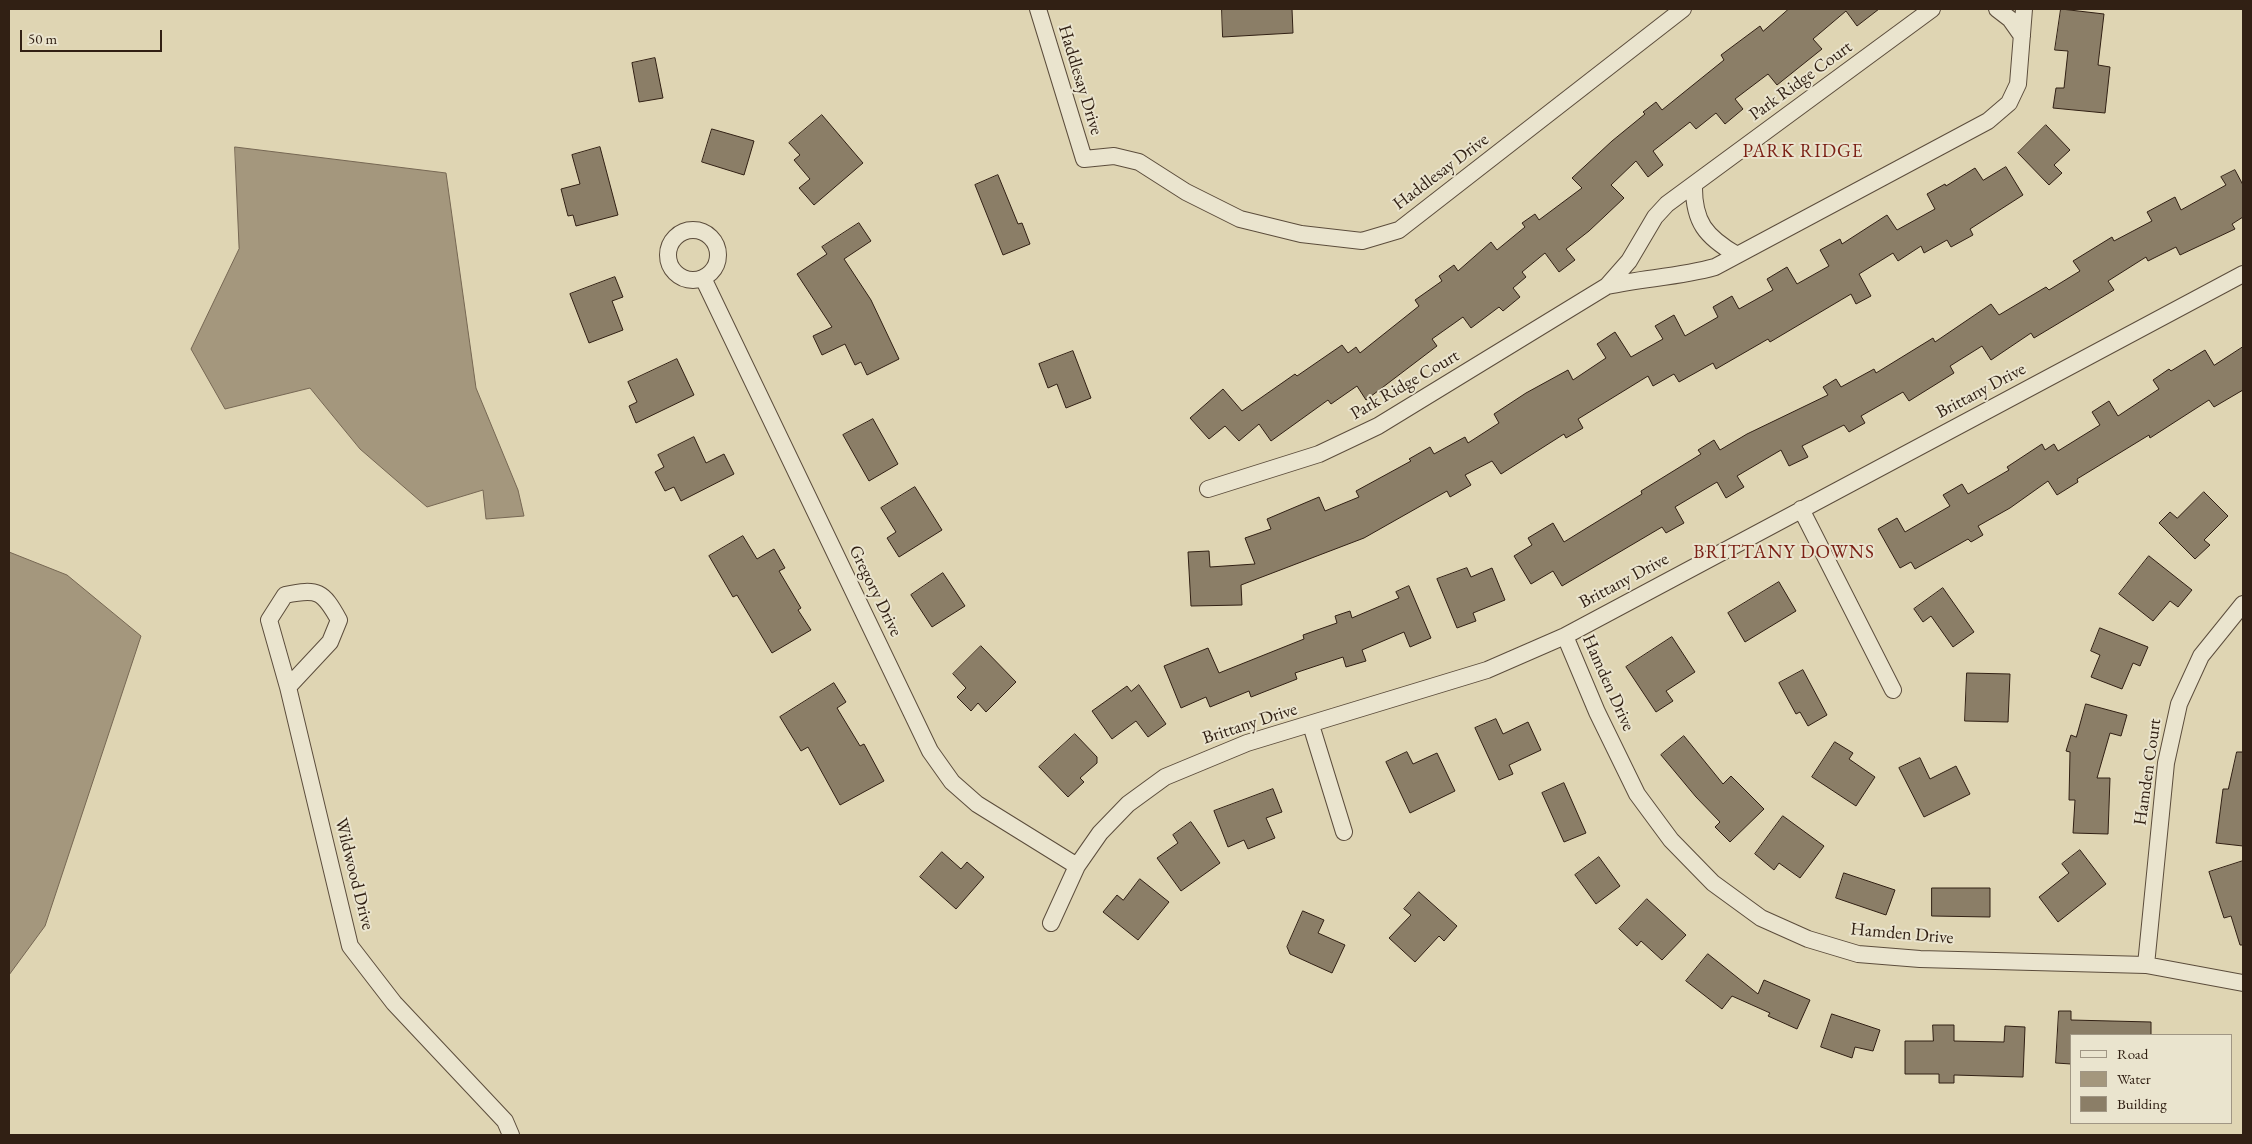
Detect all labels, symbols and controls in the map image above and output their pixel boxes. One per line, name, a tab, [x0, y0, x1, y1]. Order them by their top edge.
scale bar	[22, 20, 165, 52]
street label: Haddlesay Drive	[1053, 22, 1107, 138]
text: 50 m	[28, 29, 57, 48]
street label: Park Ridge Court	[1745, 36, 1857, 126]
street label: Haddlesay Drive	[1389, 129, 1493, 215]
district label: PARK RIDGE	[1741, 141, 1865, 163]
street label: Park Ridge Court	[1347, 345, 1463, 425]
street label: Brittany Drive	[1933, 358, 2029, 424]
street label: Gregory Drive	[844, 542, 906, 640]
district label: BRITTANY DOWNS	[1692, 542, 1876, 564]
street label: Brittany Drive	[1576, 548, 1672, 614]
street label: Hamden Drive	[1577, 631, 1639, 735]
street label: Brittany Drive	[1200, 699, 1300, 749]
street label: Hamden Court	[2130, 717, 2166, 827]
street label: Wildwood Drive	[330, 816, 378, 932]
street label: Hamden Drive	[1850, 919, 1954, 949]
legend	[2070, 1034, 2232, 1124]
text: Road	[2117, 1044, 2148, 1063]
text: Water	[2117, 1069, 2151, 1088]
text: Building	[2117, 1094, 2167, 1113]

